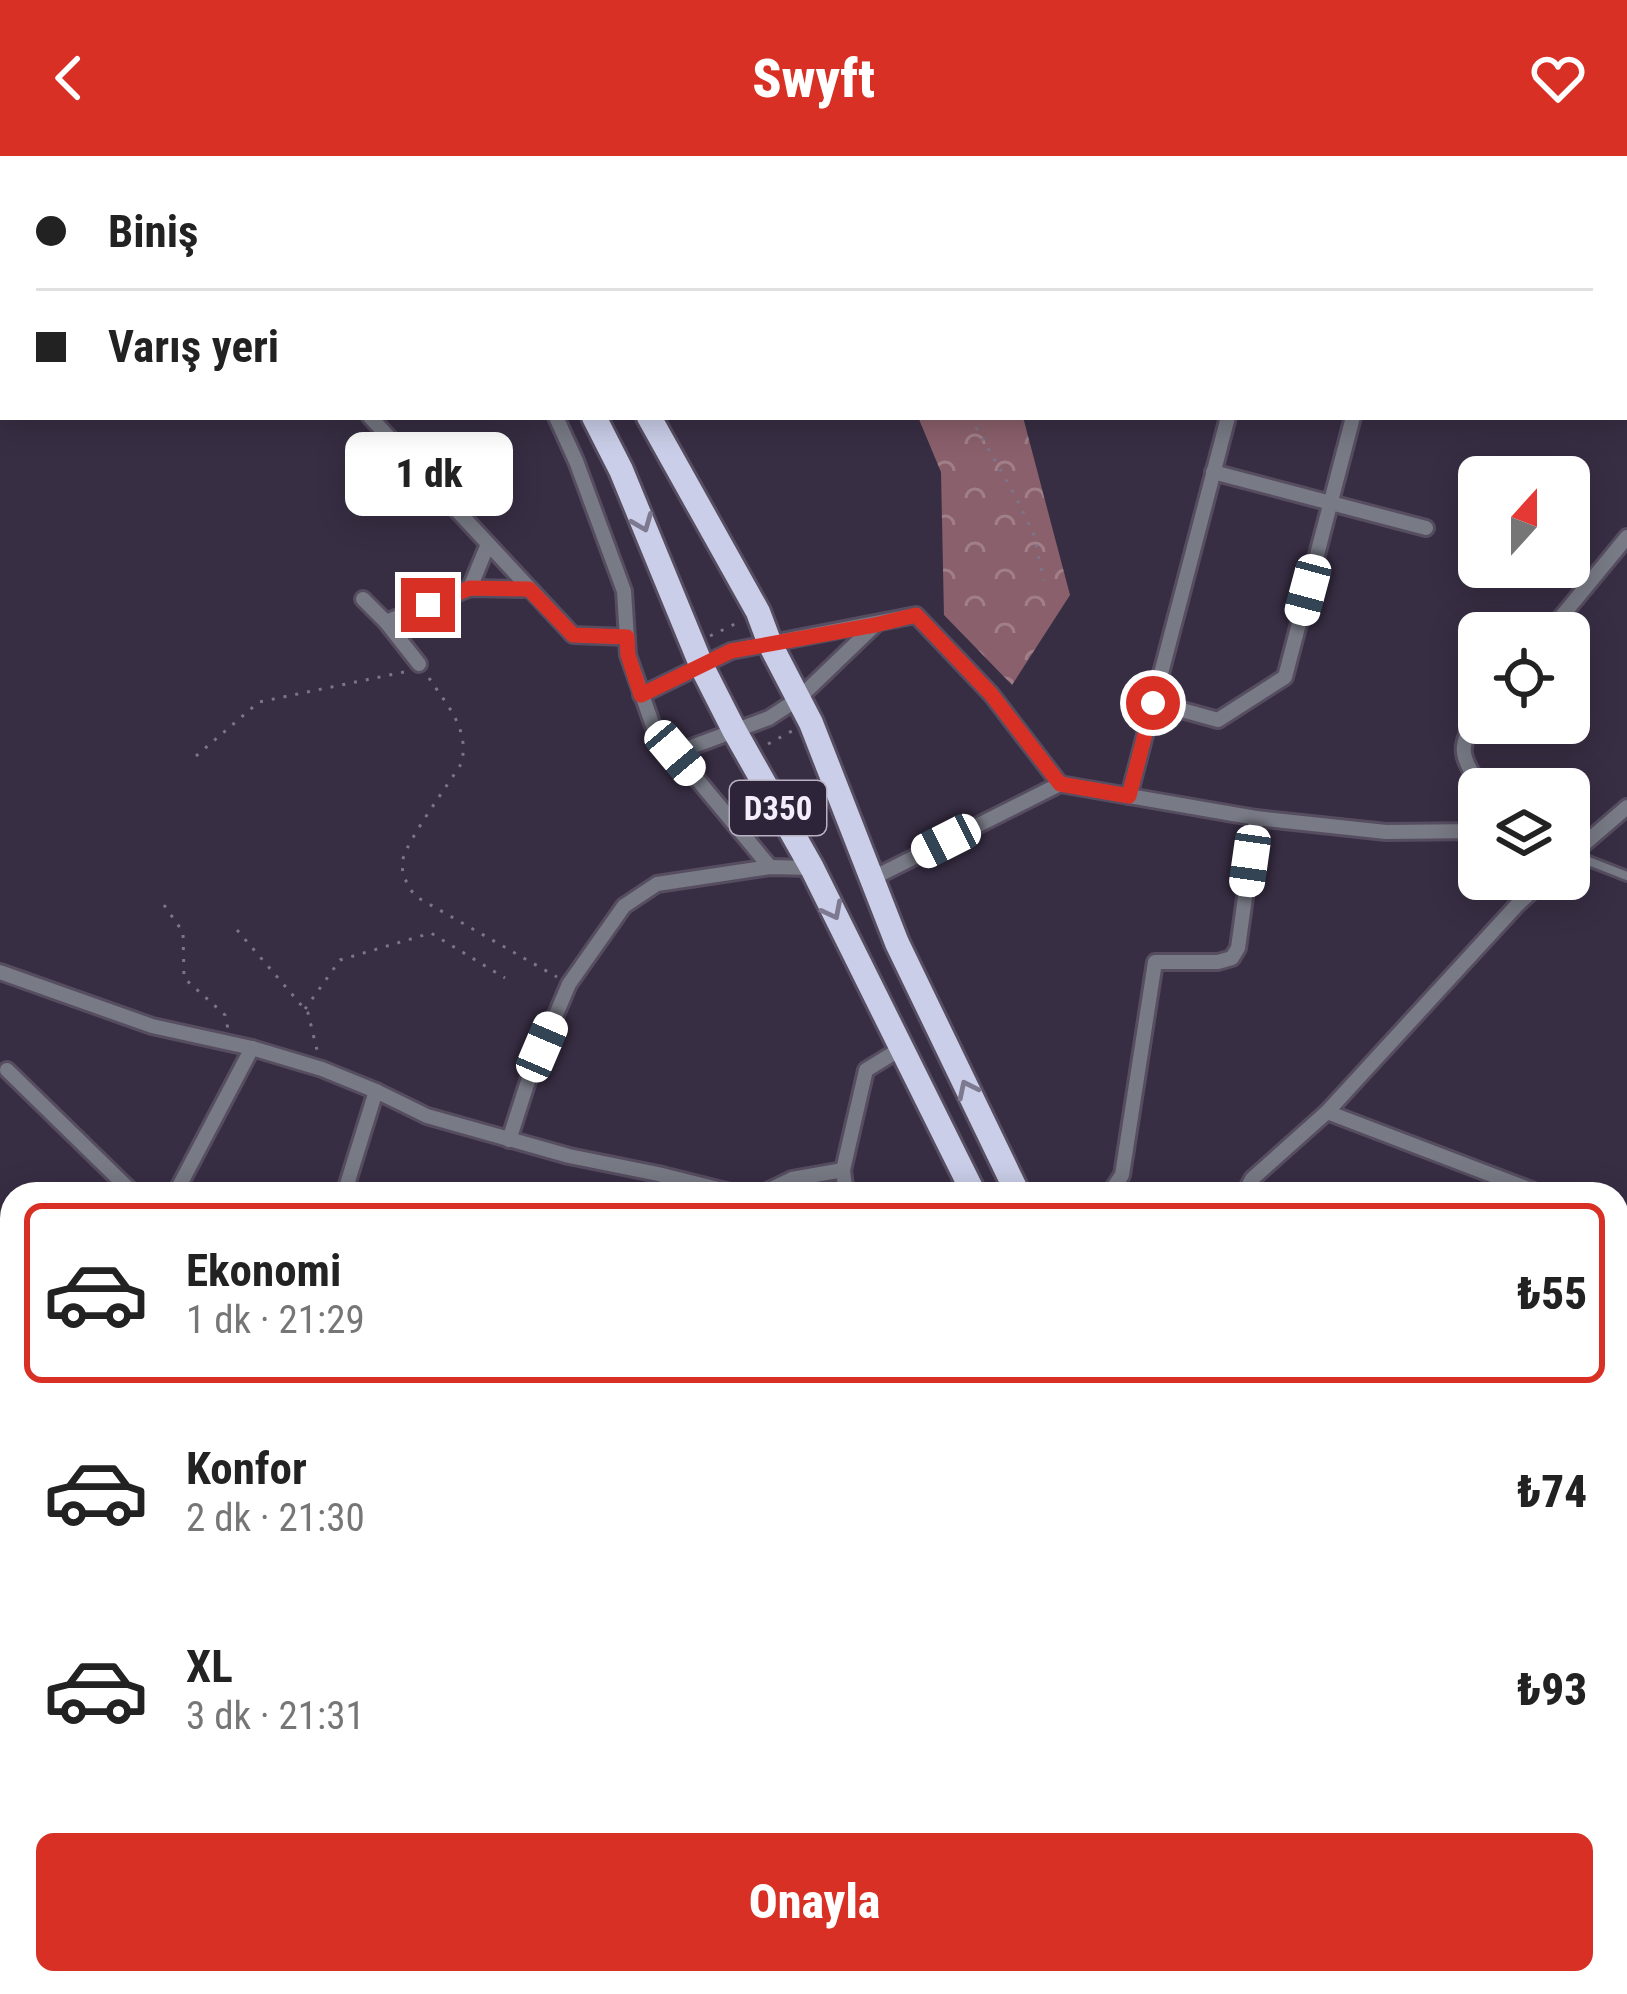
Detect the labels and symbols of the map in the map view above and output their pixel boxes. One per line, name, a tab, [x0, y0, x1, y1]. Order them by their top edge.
callout: 1 dk	[344, 431, 512, 515]
north arrow	[1458, 456, 1590, 588]
one-way arrow	[629, 512, 653, 533]
car	[1281, 551, 1335, 629]
route end	[401, 578, 455, 632]
route start	[1126, 676, 1180, 730]
car	[638, 714, 712, 792]
road number: D350	[730, 781, 826, 835]
car	[906, 809, 986, 873]
car	[1227, 823, 1273, 899]
one-way arrow	[818, 898, 841, 920]
car	[511, 1007, 573, 1087]
one-way arrow	[958, 1080, 981, 1101]

